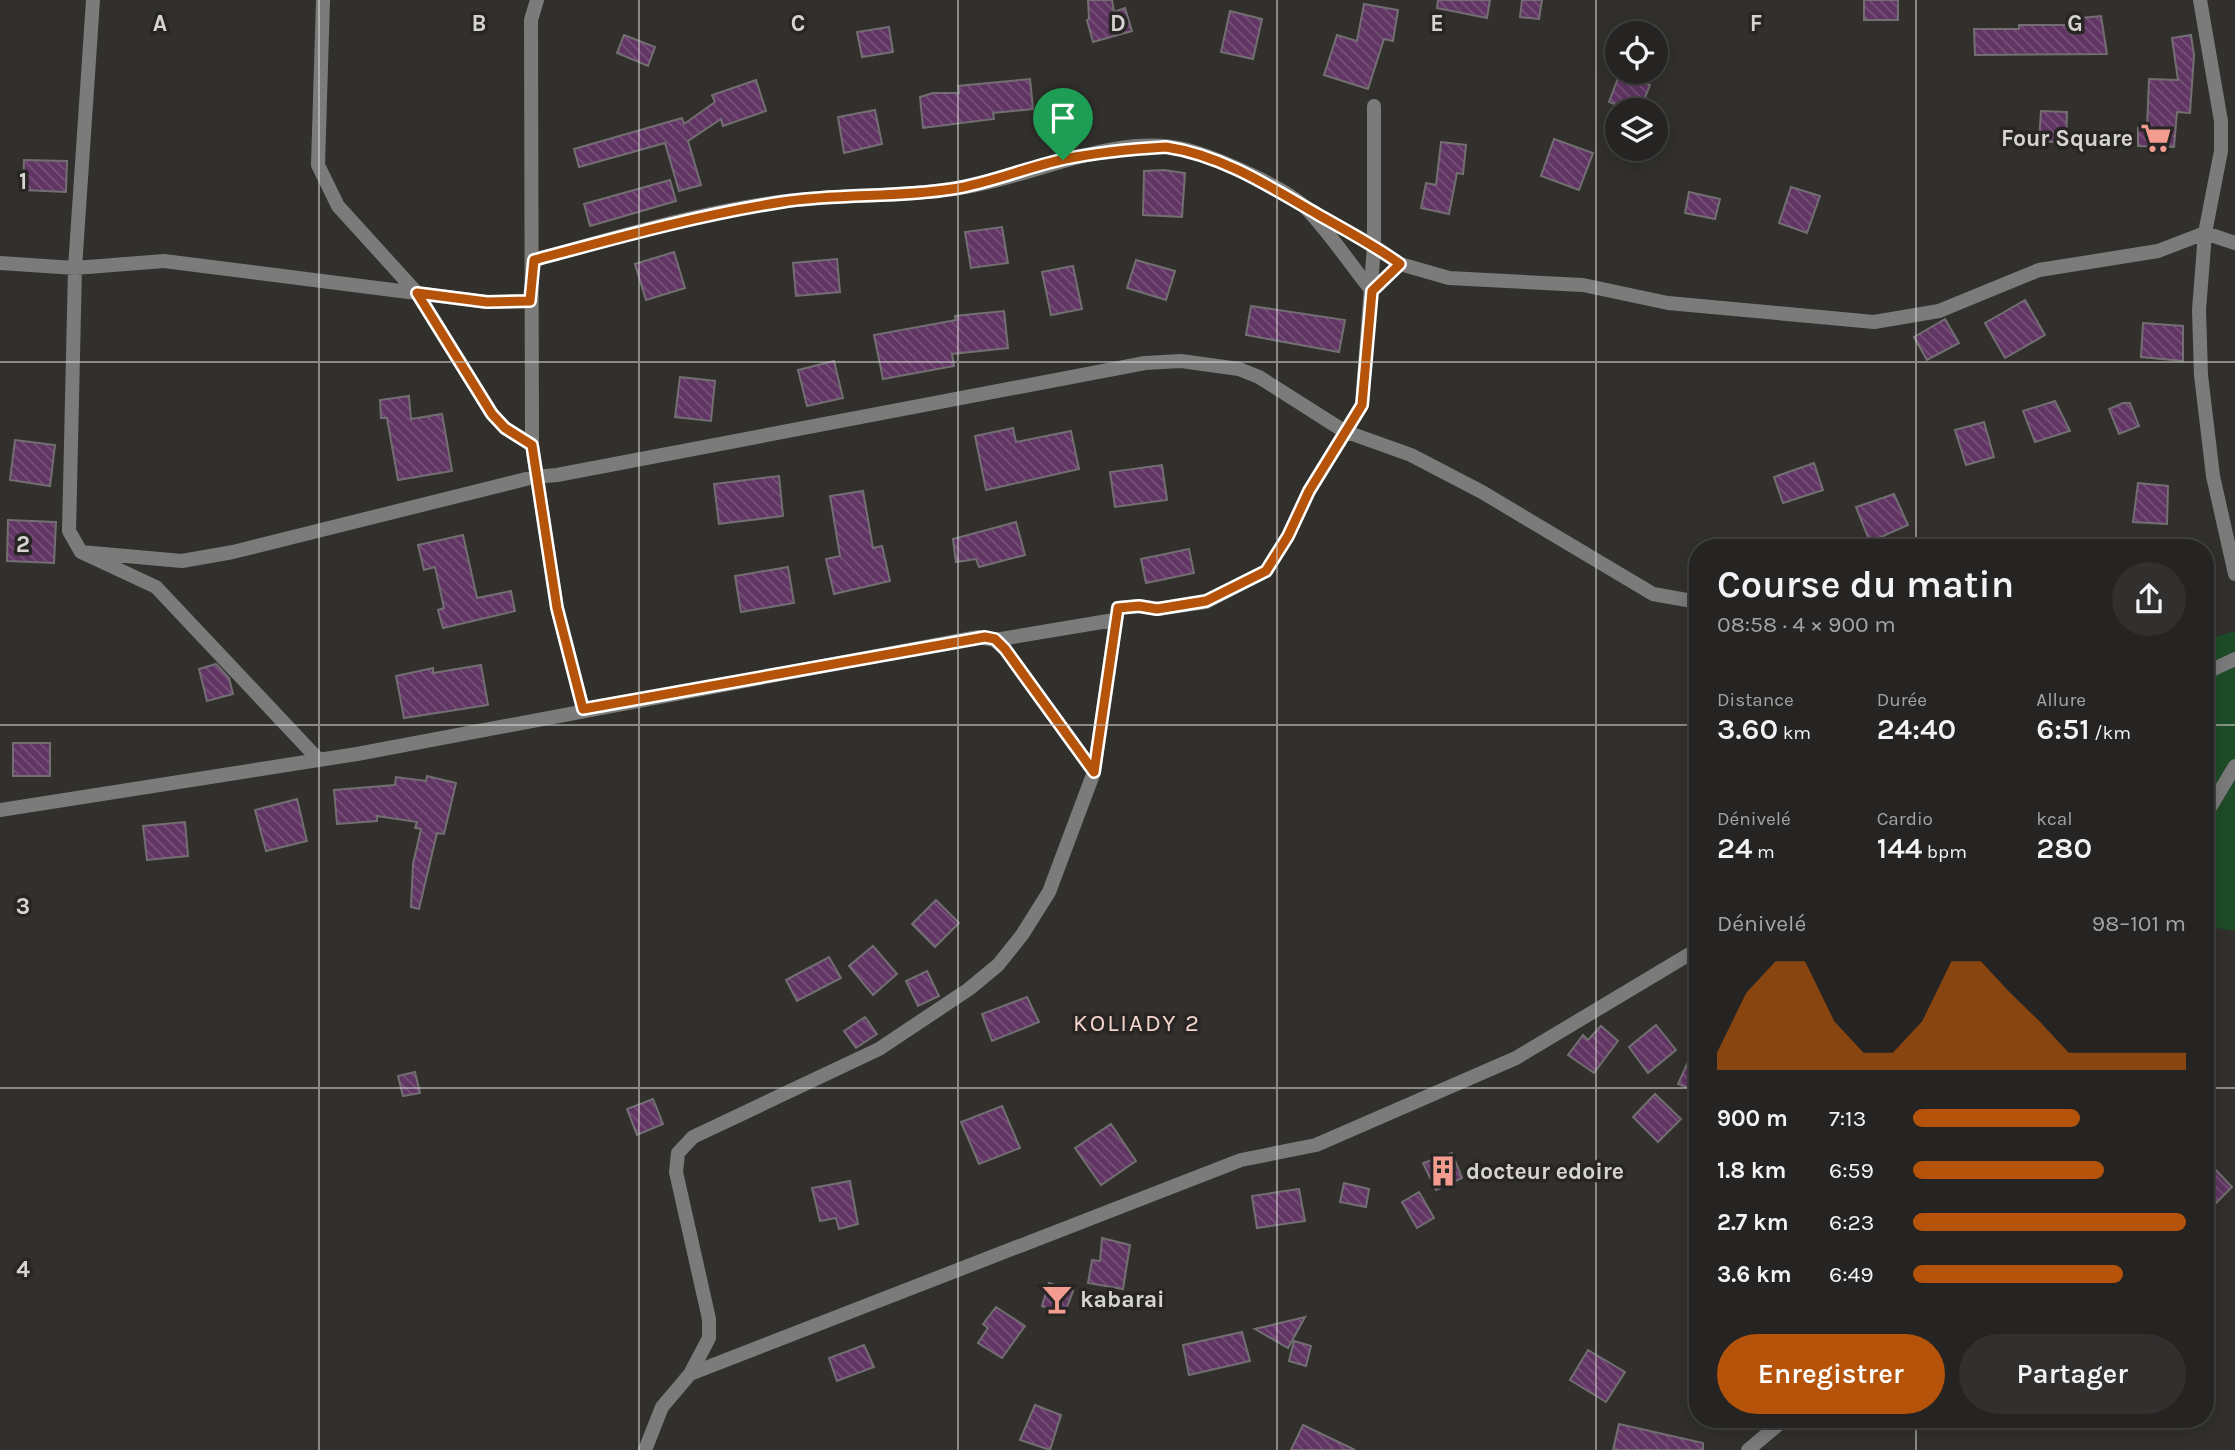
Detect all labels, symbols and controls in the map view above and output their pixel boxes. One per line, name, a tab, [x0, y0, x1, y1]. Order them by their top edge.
text: A	[153, 10, 167, 37]
text: B	[472, 10, 486, 37]
text: C	[791, 10, 805, 37]
text: D	[1110, 10, 1126, 37]
text: E	[1430, 10, 1444, 37]
text: F	[1750, 10, 1762, 37]
text: G	[2067, 10, 2083, 37]
map controls	[1605, 21, 1668, 161]
button: locate	[1605, 21, 1668, 84]
pin	[1033, 88, 1093, 160]
button: layers	[1605, 98, 1668, 161]
icon: arrive	[1044, 99, 1082, 137]
supermarket icon: Four Square	[2139, 121, 2173, 155]
place label: Four Square	[2001, 125, 2133, 152]
text: 1	[19, 168, 27, 195]
text: 2	[16, 531, 30, 558]
text: Course du matin	[1717, 562, 2014, 607]
button: share	[2112, 562, 2186, 636]
text: 08:58 · 4 × 900 m	[1717, 611, 1896, 638]
text: Distance	[1717, 689, 1794, 711]
text: Durée	[1877, 689, 1927, 711]
text: Allure	[2036, 689, 2086, 711]
text: 3.60	[1717, 711, 1778, 747]
text: 24:40	[1877, 711, 1956, 747]
text: 6:51	[2036, 711, 2090, 747]
text: km	[1778, 722, 1811, 744]
text: /km	[2090, 722, 2131, 744]
text: Dénivelé	[1717, 808, 1791, 830]
text: Cardio	[1877, 808, 1933, 830]
text: kcal	[2036, 808, 2073, 830]
text: 24	[1717, 830, 1753, 866]
text: 144	[1877, 830, 1922, 866]
text: 280	[2036, 830, 2092, 866]
text: m	[1753, 841, 1775, 863]
text: bpm	[1922, 841, 1967, 863]
text: 3	[16, 893, 30, 920]
text: Dénivelé	[1717, 910, 1806, 937]
text: 98–101 m	[2092, 910, 2186, 937]
district label: KOLIADY 2	[1073, 1009, 1201, 1037]
text: 900 m	[1717, 1105, 1788, 1132]
text: 7:13	[1829, 1105, 1866, 1132]
building icon: docteur edoire	[1426, 1154, 1460, 1188]
text: 1.8 km	[1717, 1157, 1786, 1184]
text: 6:59	[1829, 1157, 1874, 1184]
place label: docteur edoire	[1466, 1158, 1624, 1185]
text: 2.7 km	[1717, 1209, 1789, 1236]
text: 6:23	[1829, 1209, 1874, 1236]
text: 4	[16, 1256, 30, 1283]
text: 3.6 km	[1717, 1261, 1791, 1288]
text: 6:49	[1829, 1261, 1874, 1288]
bar icon: kabarai	[1040, 1282, 1074, 1316]
place label: kabarai	[1080, 1286, 1165, 1313]
button: Enregistrer	[1717, 1334, 1945, 1414]
button: Partager	[1959, 1334, 2186, 1414]

